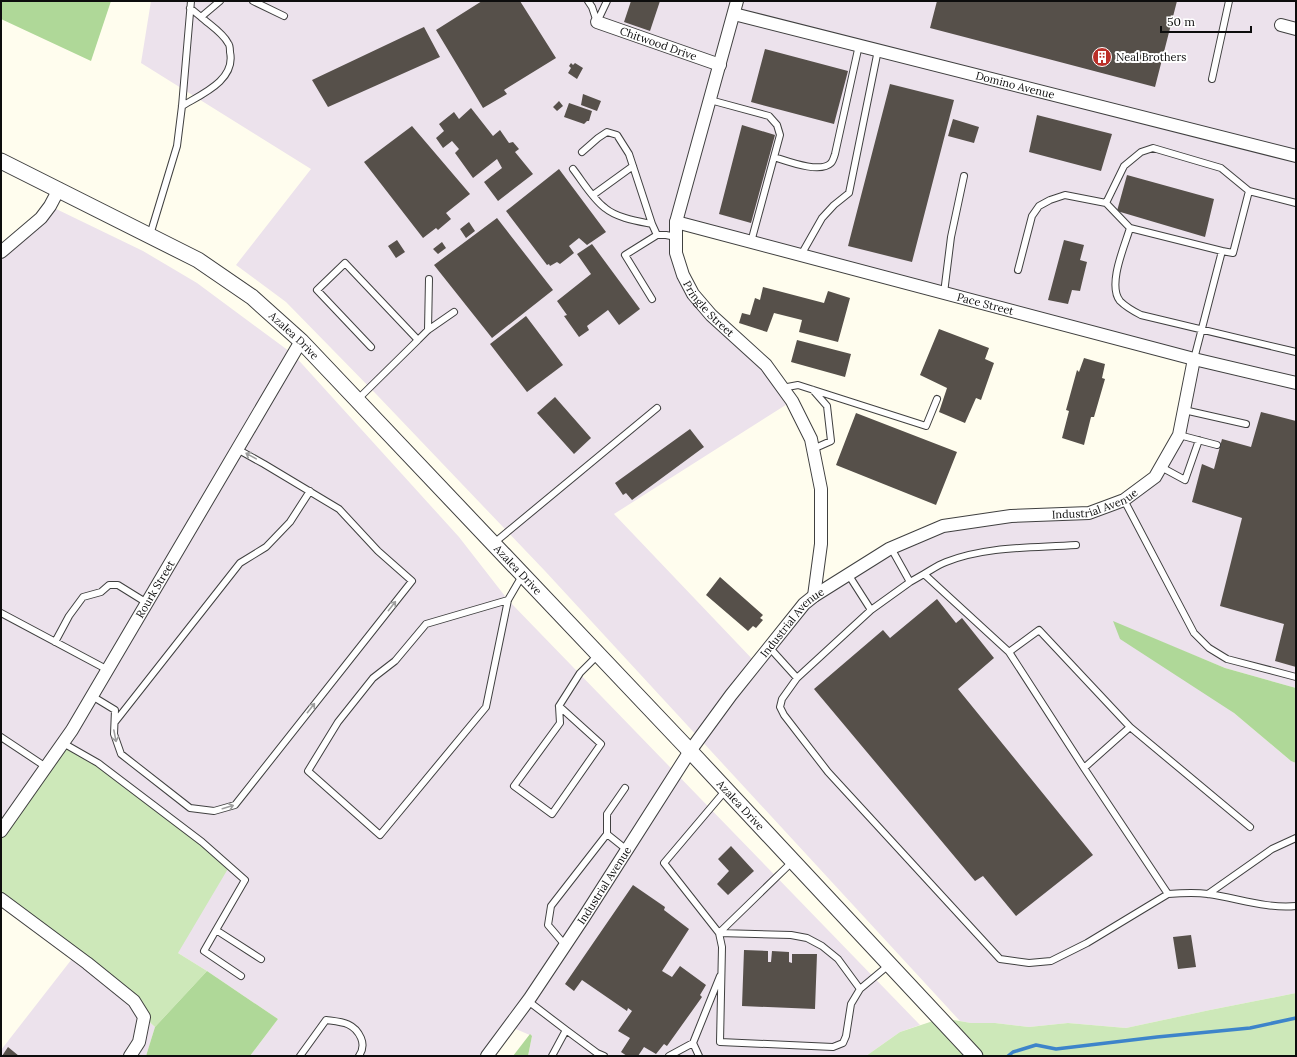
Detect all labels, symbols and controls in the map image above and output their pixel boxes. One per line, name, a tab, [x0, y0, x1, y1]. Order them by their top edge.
scale bar	[1161, 8, 1251, 34]
text: 50 m	[1167, 14, 1195, 29]
street label: Chitwood Drive	[618, 24, 699, 63]
building icon: Neal Brothers	[1091, 46, 1113, 68]
place label: Neal Brothers	[1116, 50, 1186, 64]
street label: Domino Avenue	[974, 68, 1056, 102]
street label: Pringle Street	[680, 278, 738, 340]
street label: Pace Street	[955, 290, 1016, 318]
street label: Azalea Drive	[265, 308, 322, 363]
one-way arrow	[245, 452, 257, 459]
street label: Industrial Avenue	[1052, 485, 1140, 521]
street label: Azalea Drive	[490, 541, 545, 598]
street label: Rourk Street	[133, 557, 178, 620]
street label: Industrial Avenue	[757, 585, 827, 660]
one-way arrow	[387, 601, 396, 612]
one-way arrow	[307, 702, 315, 713]
one-way arrow	[112, 729, 120, 742]
street label: Azalea Drive	[713, 776, 767, 833]
one-way arrow	[222, 803, 235, 810]
street label: Industrial Avenue	[574, 844, 634, 927]

